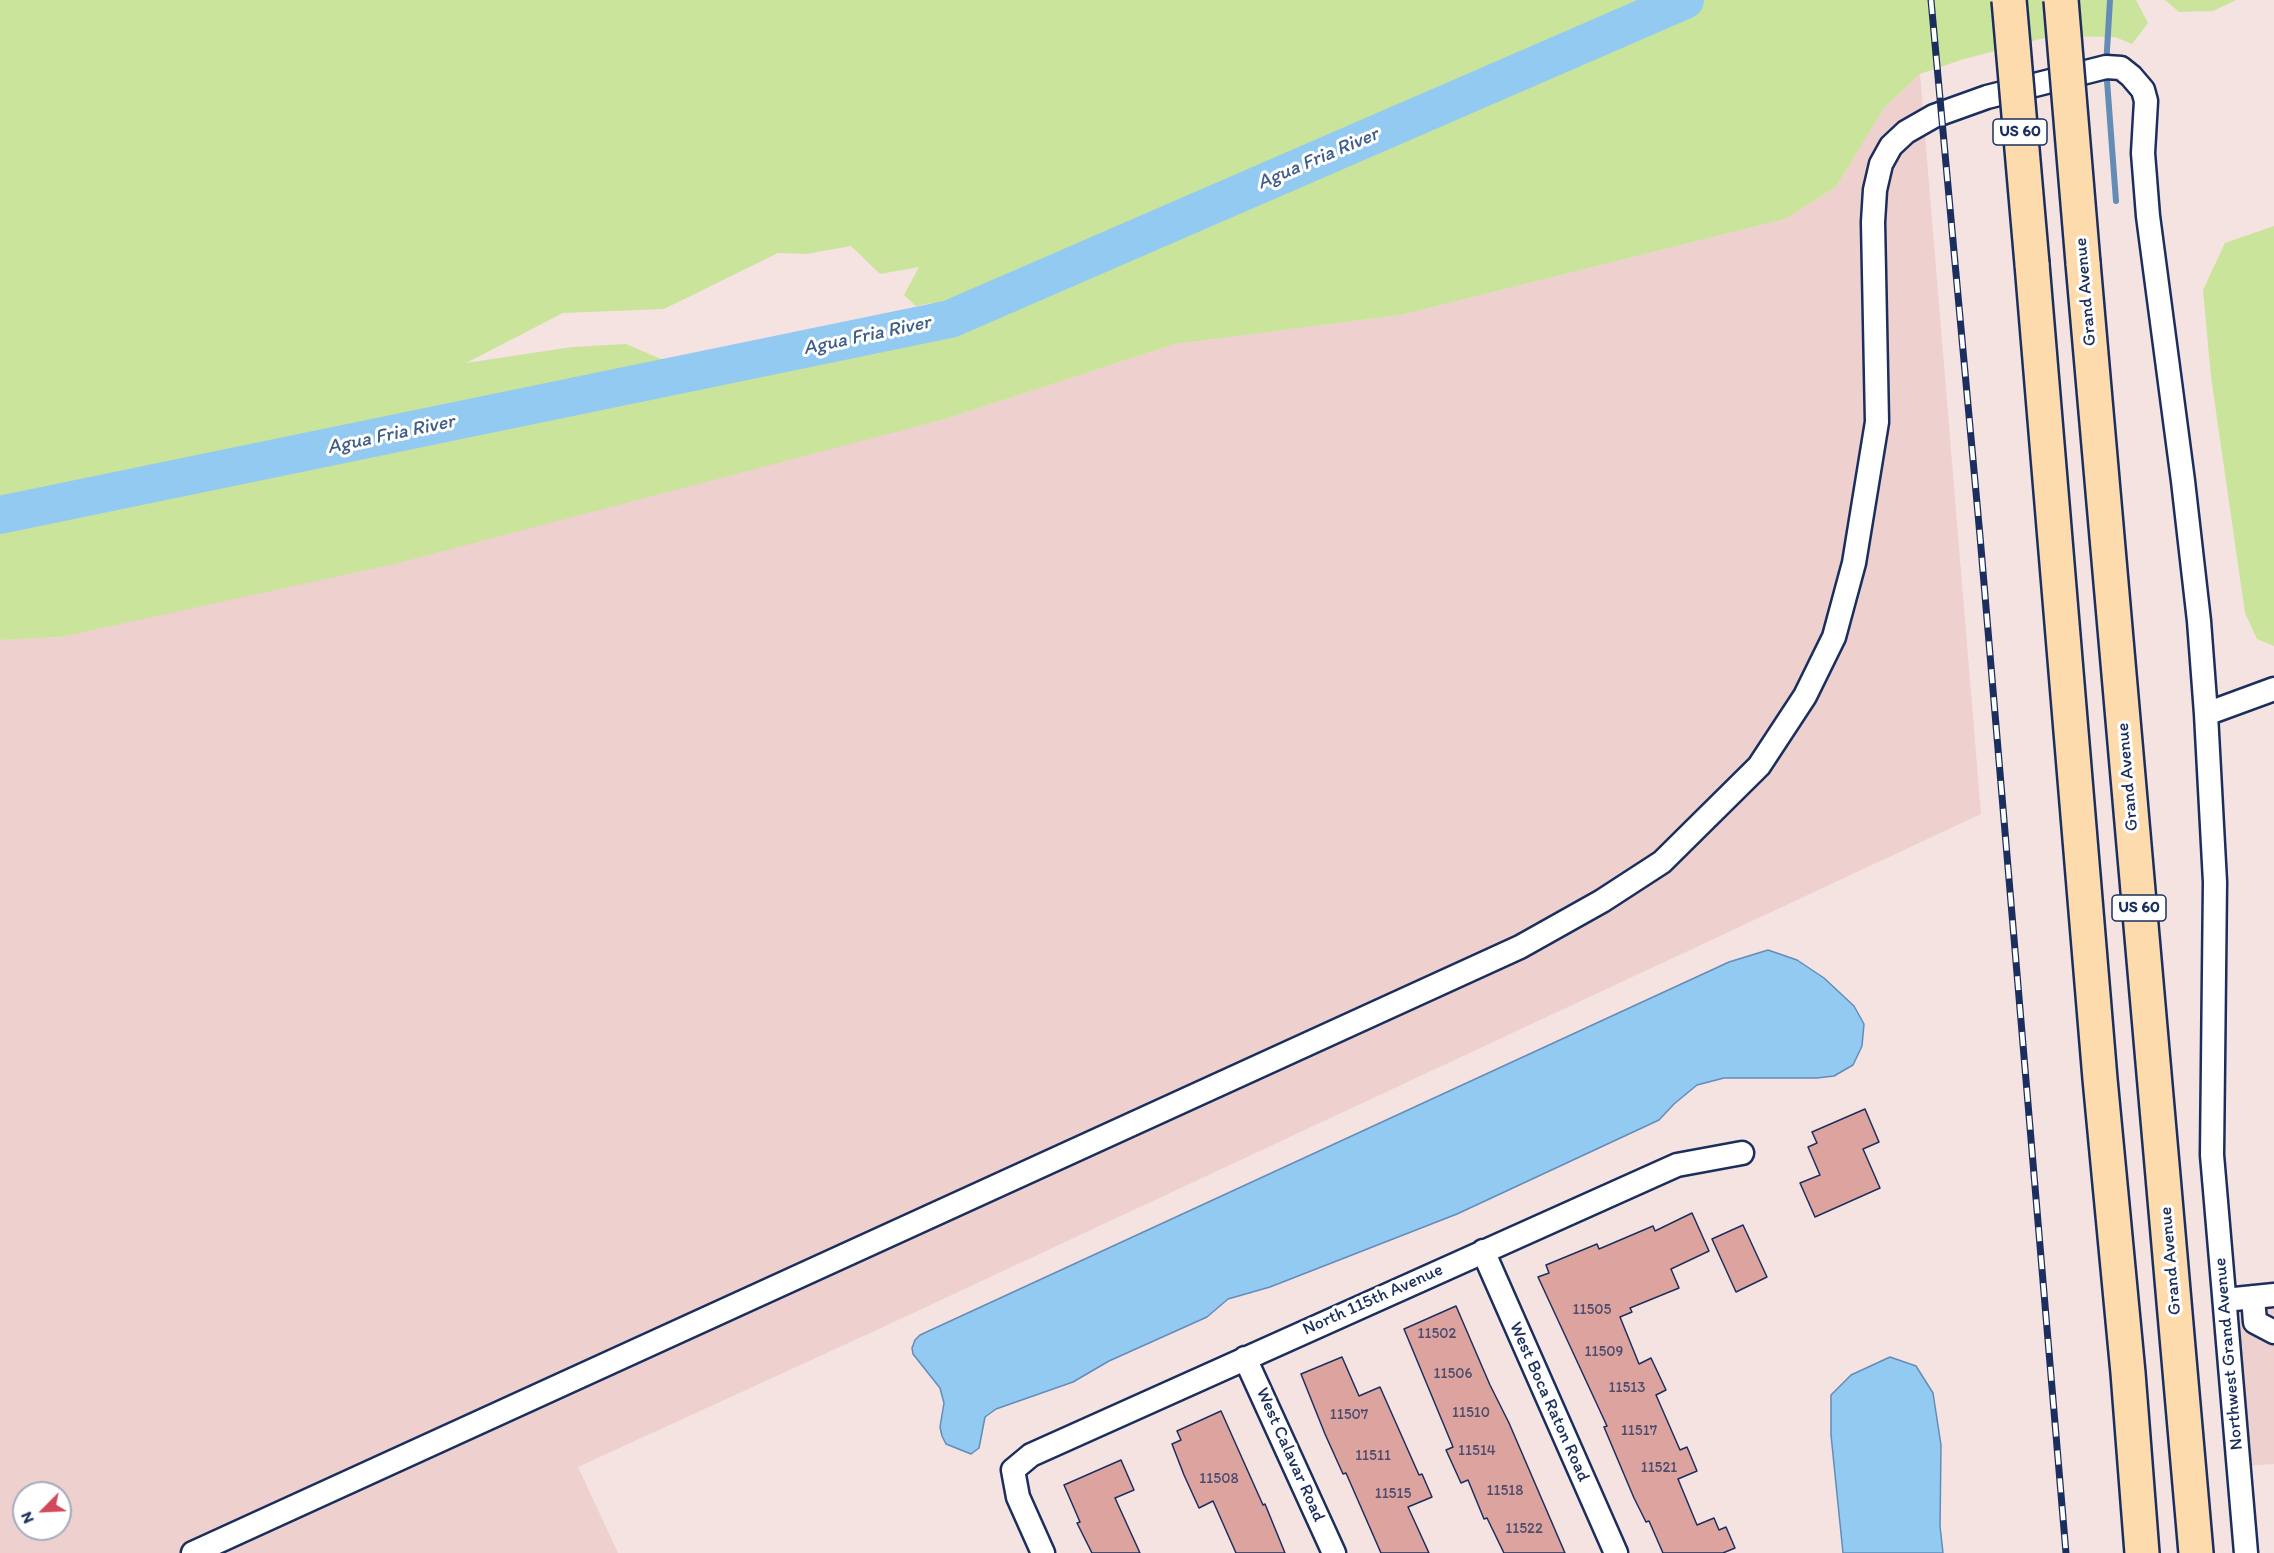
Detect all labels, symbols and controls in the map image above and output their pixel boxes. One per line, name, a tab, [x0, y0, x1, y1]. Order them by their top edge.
road number: US 60	[1993, 119, 2047, 145]
water label: Agua Fria River	[1254, 123, 1382, 195]
street label: Grand Avenue	[2071, 237, 2101, 347]
water label: Agua Fria River	[801, 311, 933, 361]
water label: Agua Fria River	[325, 410, 457, 460]
street label: Grand Avenue	[2113, 722, 2143, 832]
road number: US 60	[2112, 895, 2166, 921]
street label: Grand Avenue	[2156, 1206, 2186, 1316]
street label: Northwest Grand Avenue	[2210, 1257, 2248, 1451]
street label: North 115th Avenue	[1299, 1259, 1447, 1341]
house number: 11505	[1573, 1301, 1611, 1319]
street label: West Boca Raton Road	[1504, 1319, 1594, 1485]
house number: 11502	[1418, 1325, 1456, 1343]
house number: 11509	[1585, 1343, 1623, 1361]
house number: 11506	[1434, 1365, 1472, 1383]
house number: 11513	[1609, 1379, 1645, 1397]
street label: West Calavar Road	[1251, 1385, 1329, 1525]
house number: 11510	[1452, 1404, 1490, 1422]
house number: 11507	[1330, 1406, 1368, 1424]
house number: 11517	[1621, 1422, 1657, 1440]
house number: 11514	[1458, 1442, 1496, 1460]
house number: 11511	[1355, 1447, 1391, 1465]
house number: 11521	[1641, 1459, 1677, 1477]
house number: 11508	[1199, 1470, 1239, 1488]
north arrow	[12, 1481, 72, 1541]
house number: 11518	[1487, 1482, 1523, 1500]
house number: 11515	[1375, 1485, 1411, 1503]
text: N	[16, 1509, 38, 1527]
house number: 11522	[1505, 1520, 1543, 1538]

